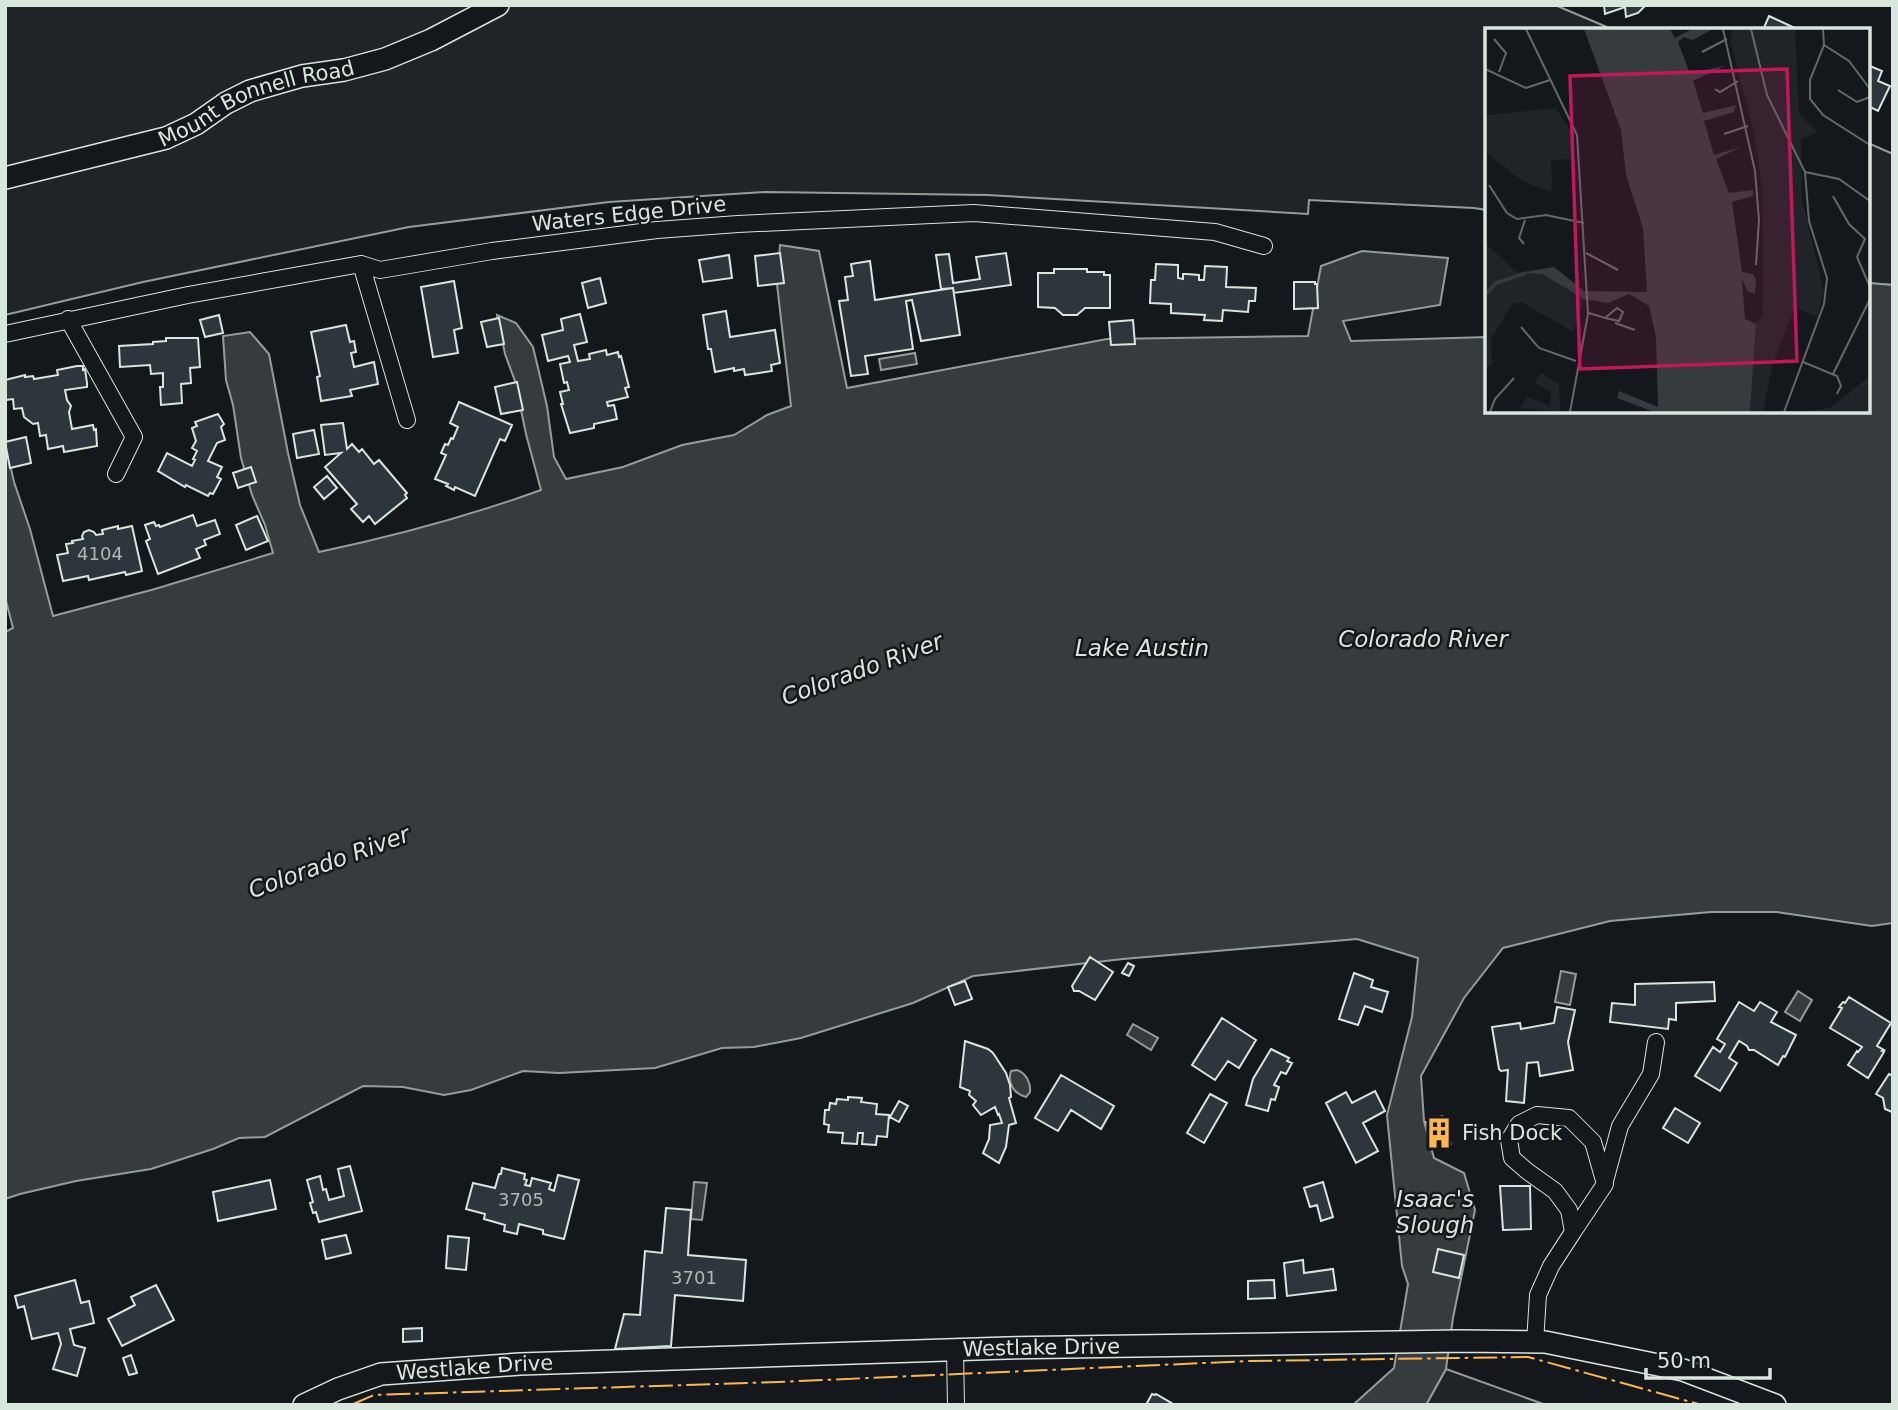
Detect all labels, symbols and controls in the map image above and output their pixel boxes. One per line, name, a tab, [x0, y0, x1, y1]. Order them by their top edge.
inset map	[1485, 28, 1870, 413]
street label: Mount Bonnell Road	[154, 56, 357, 152]
street label: Waters Edge Drive	[531, 192, 727, 236]
house number: 4104	[77, 543, 123, 564]
water label: Colorado River	[1338, 626, 1509, 652]
water label: Colorado River	[778, 627, 948, 710]
water label: Lake Austin	[1075, 635, 1209, 661]
water label: Colorado River	[245, 820, 415, 903]
building icon: Fish Dock	[1422, 1116, 1456, 1150]
place label: Fish Dock	[1462, 1121, 1563, 1145]
water label: Isaac's Slough	[1396, 1186, 1474, 1238]
house number: 3705	[498, 1189, 544, 1210]
house number: 3701	[671, 1267, 717, 1288]
street label: Westlake Drive	[962, 1334, 1120, 1361]
scale bar	[1646, 1336, 1770, 1380]
text: 50 m	[1657, 1349, 1711, 1373]
street label: Westlake Drive	[395, 1351, 554, 1385]

